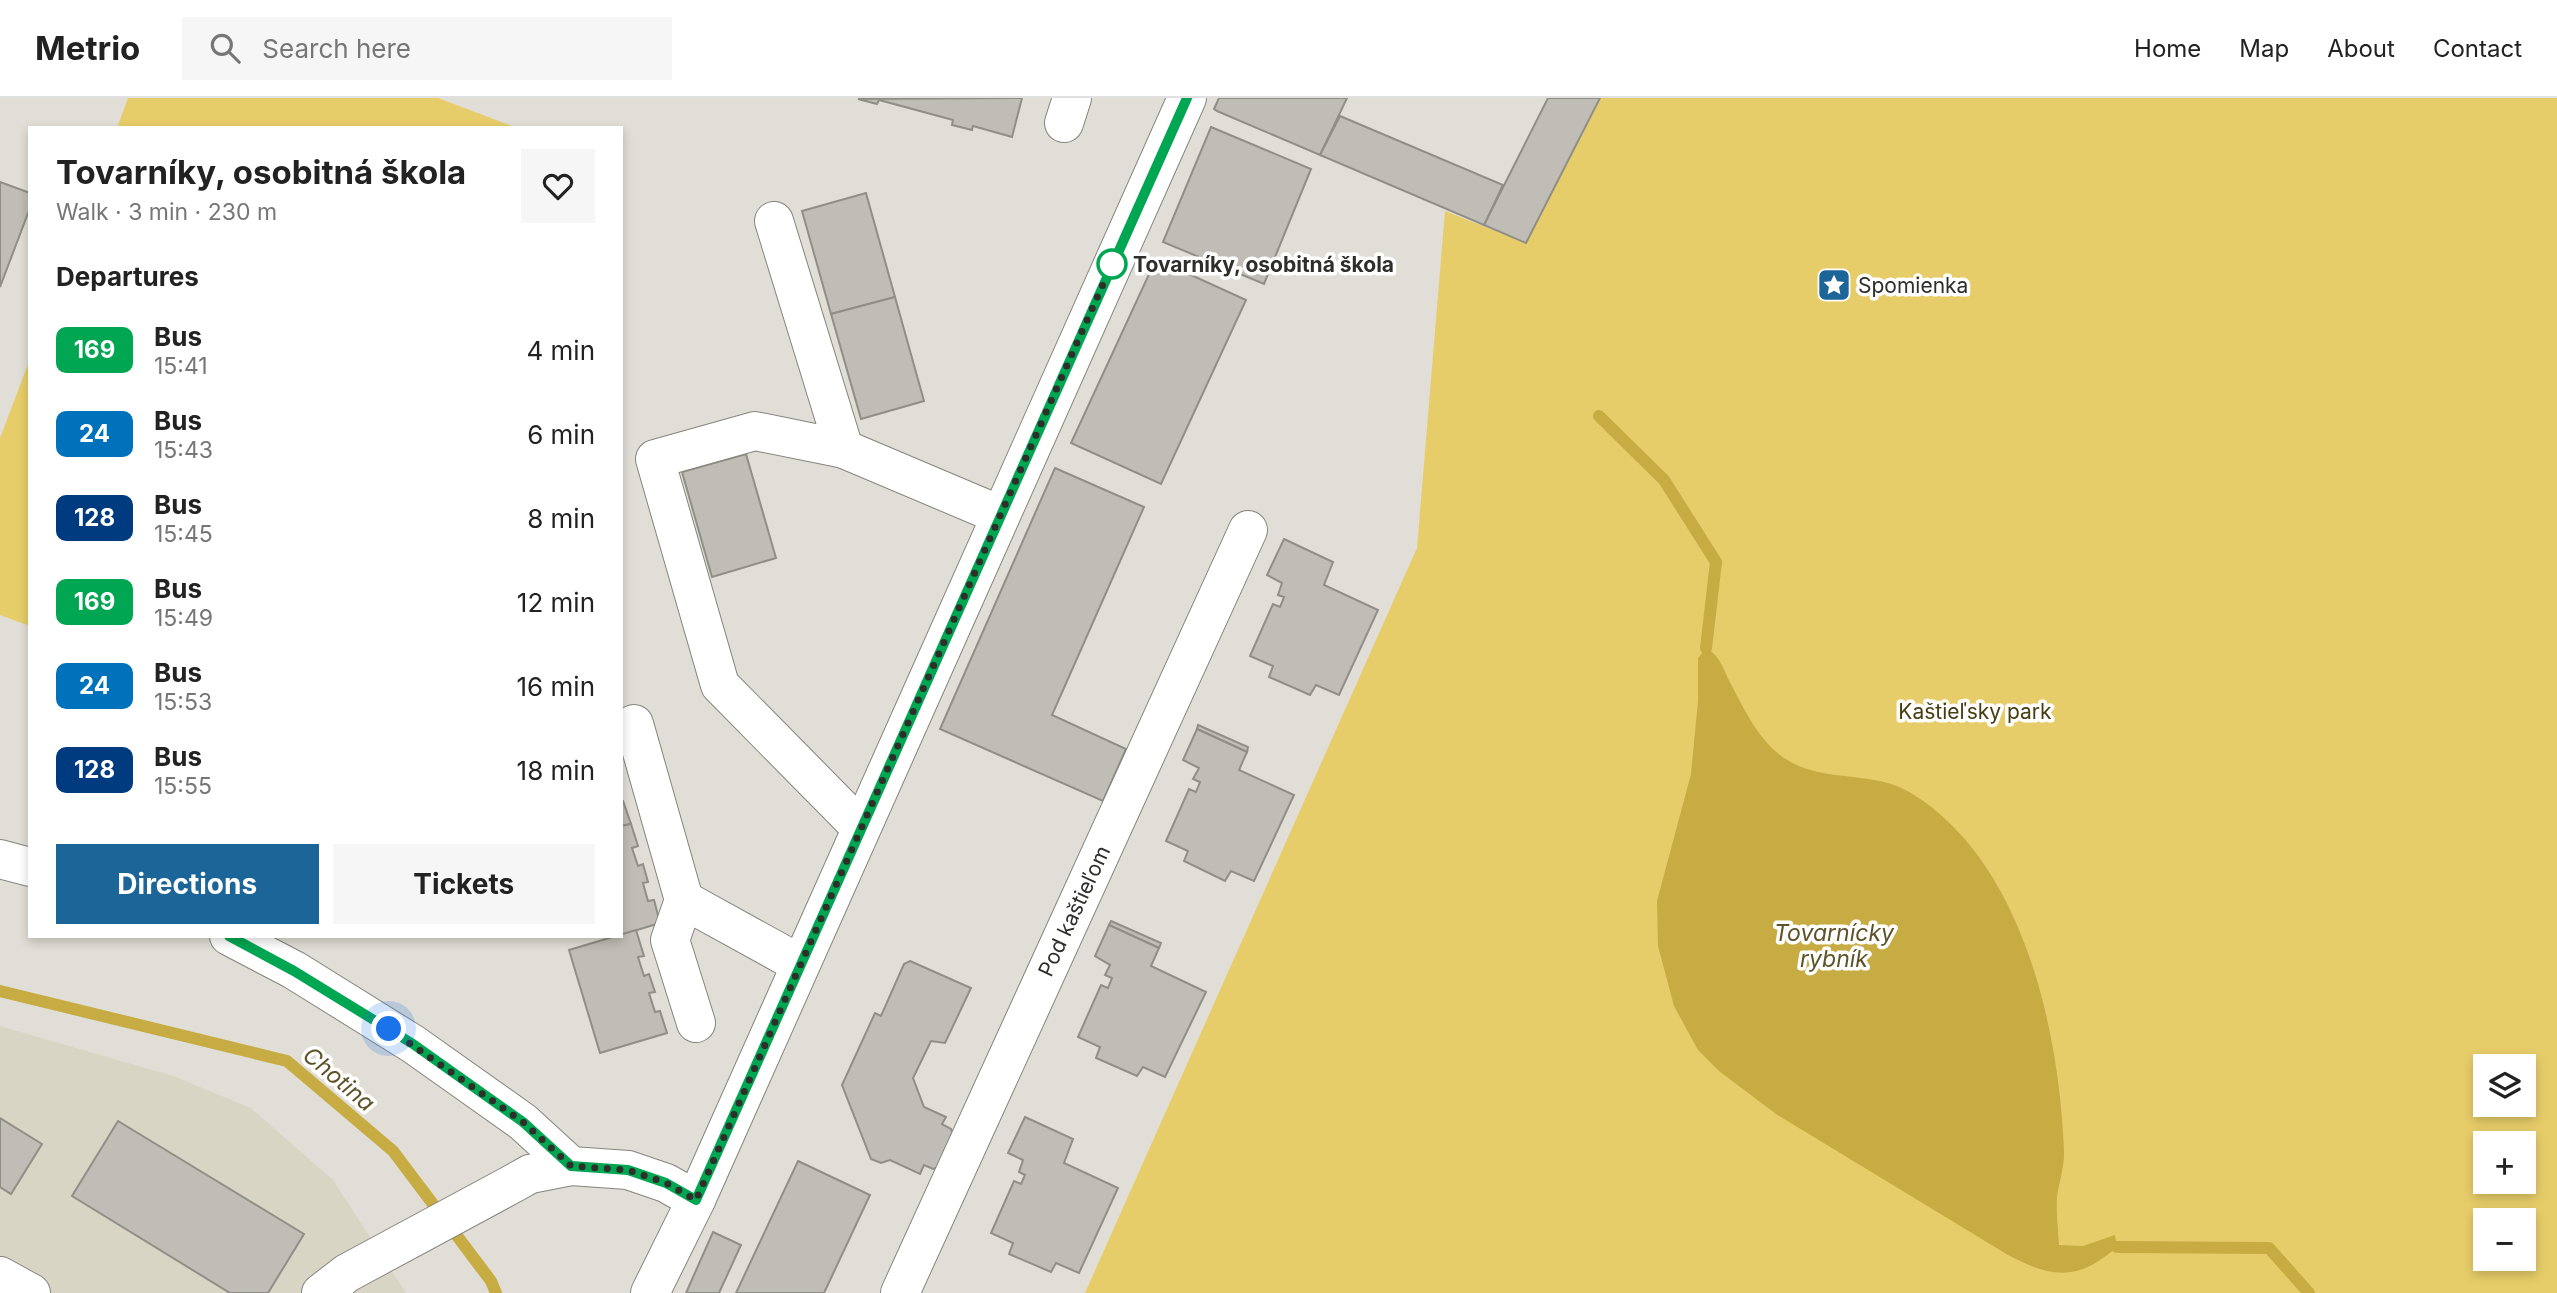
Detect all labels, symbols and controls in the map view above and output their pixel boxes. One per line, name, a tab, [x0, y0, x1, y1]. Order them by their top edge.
search box	[182, 17, 672, 80]
text: Metrio	[35, 28, 140, 68]
icon: search	[206, 29, 244, 67]
text: Search here	[262, 33, 411, 64]
text: Home	[2134, 34, 2201, 63]
text: Map	[2239, 34, 2289, 63]
text: About	[2327, 34, 2395, 63]
text: Contact	[2433, 34, 2522, 63]
button: heart	[521, 149, 595, 223]
text: Tovarníky, osobitná škola	[56, 152, 466, 192]
text: Walk · 3 min · 230 m	[56, 198, 277, 226]
marker: Tovarníky, osobitná škola	[1097, 249, 1127, 279]
place label: Tovarníky, osobitná škola	[1133, 252, 1394, 277]
text: Departures	[56, 261, 199, 292]
place icon: Spomienka	[1815, 266, 1853, 304]
place label: Spomienka	[1858, 273, 1968, 298]
text: Bus	[154, 321, 202, 352]
text: 169	[74, 335, 115, 364]
text: 4 min	[526, 335, 595, 366]
text: 15:41	[154, 352, 208, 380]
text: Bus	[154, 405, 202, 436]
text: 24	[79, 419, 110, 448]
text: 6 min	[527, 419, 595, 450]
text: 15:43	[154, 436, 213, 464]
text: Bus	[154, 489, 202, 520]
text: 128	[74, 503, 115, 532]
text: 8 min	[527, 503, 595, 534]
text: 15:45	[154, 520, 213, 548]
text: Bus	[154, 573, 202, 604]
text: 169	[74, 587, 115, 616]
text: 12 min	[517, 587, 595, 618]
text: 15:49	[154, 604, 213, 632]
text: Bus	[154, 657, 202, 688]
text: 24	[79, 671, 110, 700]
text: 16 min	[517, 671, 595, 702]
text: 15:53	[154, 688, 212, 716]
park label: Kaštieľsky park	[1898, 699, 2052, 724]
text: Bus	[154, 741, 202, 772]
text: 128	[74, 755, 115, 784]
text: 18 min	[517, 755, 595, 786]
text: 15:55	[154, 772, 212, 800]
street label: Pod kaštieľom	[1033, 842, 1115, 980]
button: Directions	[56, 844, 319, 924]
button: Tickets	[333, 844, 595, 924]
water label: Tovarnícky rybník	[1774, 919, 1895, 973]
your location	[371, 1011, 406, 1046]
water label: Chotina	[297, 1041, 381, 1117]
map controls	[2473, 1054, 2536, 1271]
button: layers	[2473, 1054, 2536, 1117]
button: +	[2473, 1131, 2536, 1194]
button: −	[2473, 1208, 2536, 1271]

